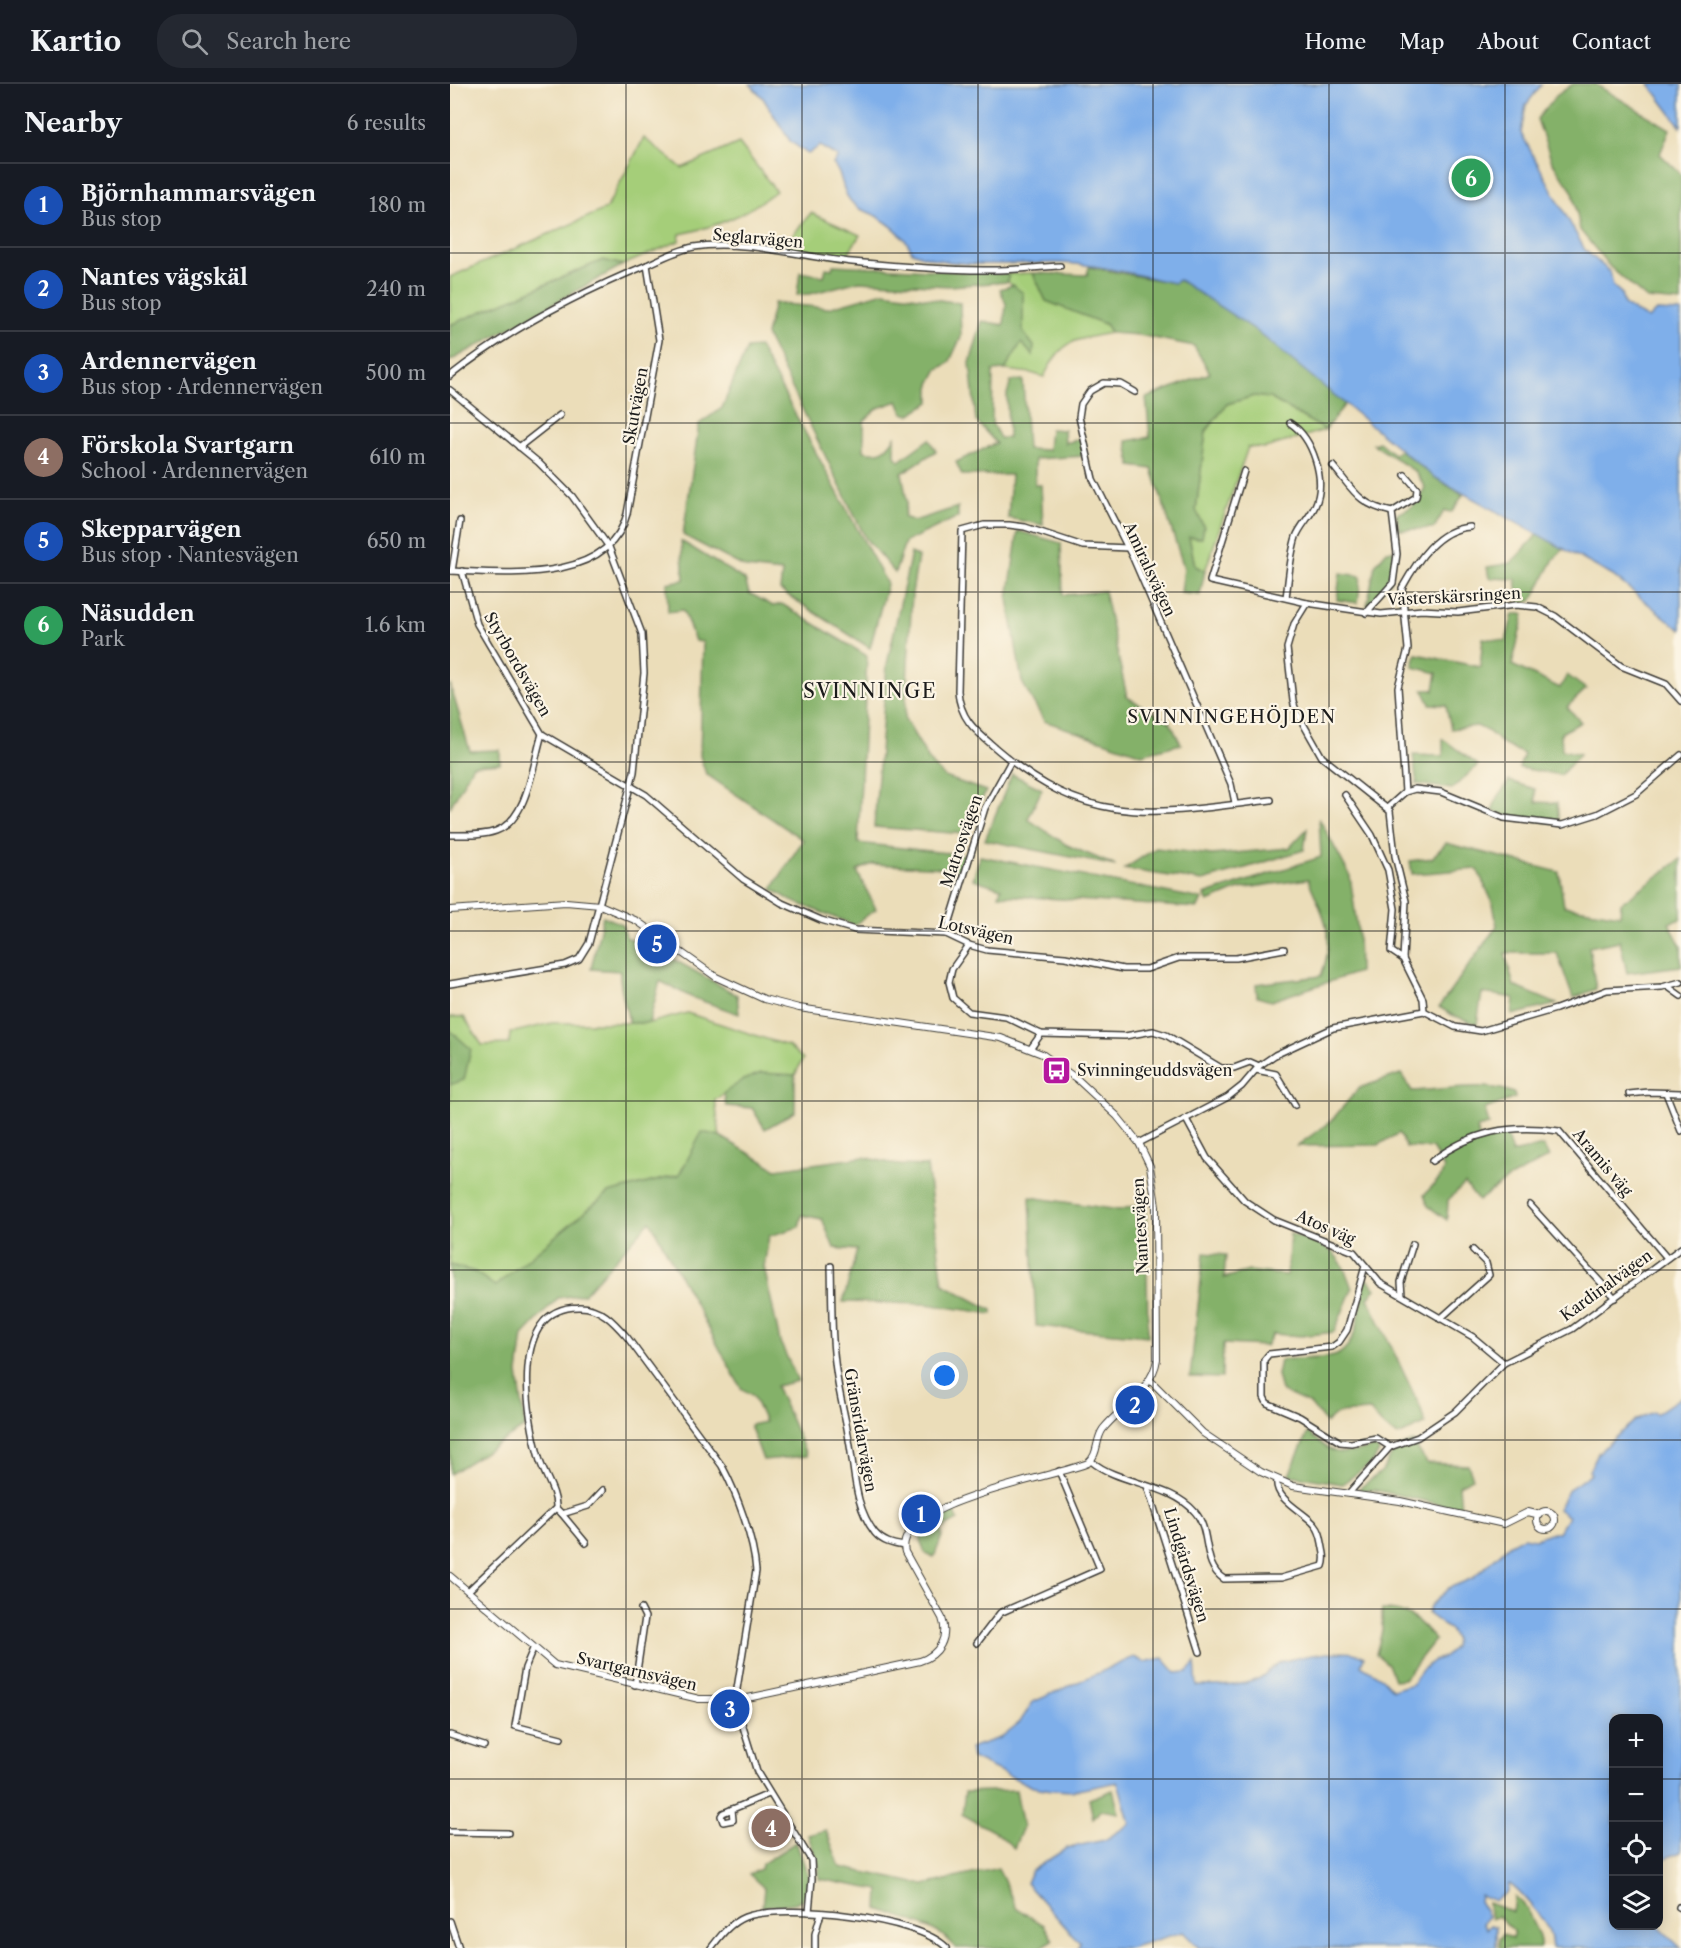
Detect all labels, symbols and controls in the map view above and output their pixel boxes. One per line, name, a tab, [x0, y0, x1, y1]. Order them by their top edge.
search box	[157, 14, 577, 68]
text: Kartio	[30, 24, 121, 58]
icon: search	[178, 25, 211, 58]
text: Search here	[226, 28, 351, 55]
text: Home	[1305, 29, 1366, 54]
text: Map	[1399, 29, 1444, 54]
text: About	[1477, 29, 1539, 54]
text: Contact	[1572, 29, 1651, 54]
text: Nearby	[24, 107, 122, 139]
text: 6 results	[347, 111, 426, 135]
pin: 6	[1452, 156, 1490, 200]
text: Björnhammarsvägen	[81, 180, 316, 207]
text: 1	[39, 193, 48, 217]
text: 180 m	[369, 193, 426, 217]
text: Bus stop	[81, 207, 162, 231]
street label: Seglarvägen	[712, 224, 804, 252]
text: Nantes vägskäl	[81, 264, 248, 291]
text: 2	[38, 277, 49, 301]
text: 240 m	[366, 277, 426, 301]
text: Bus stop	[81, 291, 162, 315]
text: Ardennervägen	[81, 348, 257, 375]
text: 3	[38, 361, 49, 385]
text: 500 m	[366, 361, 426, 385]
street label: Skutvägen	[618, 366, 652, 446]
text: Bus stop · Ardennervägen	[81, 375, 323, 399]
text: Förskola Svartgarn	[81, 432, 294, 459]
text: 4	[38, 445, 49, 469]
text: 610 m	[369, 445, 426, 469]
text: School · Ardennervägen	[81, 459, 308, 483]
text: Skepparvägen	[81, 516, 242, 543]
street label: Amiralsvägen	[1119, 517, 1181, 620]
text: 5	[38, 529, 49, 553]
text: 650 m	[367, 529, 426, 553]
text: Bus stop · Nantesvägen	[81, 543, 299, 567]
street label: Västerskärsringen	[1385, 583, 1522, 610]
text: Näsudden	[81, 600, 195, 627]
street label: Styrbordsvägen	[480, 608, 556, 720]
text: 6	[38, 613, 49, 637]
text: 1.6 km	[365, 613, 426, 637]
text: Park	[81, 627, 124, 651]
district label: SVINNINGE	[803, 679, 937, 703]
district label: SVINNINGEHÖJDEN	[1127, 705, 1337, 728]
street label: Matrosvägen	[936, 792, 986, 890]
street label: Lotsvägen	[936, 912, 1016, 948]
pin: 5	[638, 922, 676, 966]
bus stop icon: Svinningeuddsvägen	[1040, 1054, 1072, 1086]
place label: Svinningeuddsvägen	[1077, 1060, 1232, 1080]
street label: Aramis väg	[1568, 1123, 1638, 1200]
street label: Nantesvägen	[1127, 1177, 1153, 1275]
street label: Atos väg	[1292, 1205, 1359, 1249]
street label: Kardinalvägen	[1556, 1245, 1656, 1325]
your location	[930, 1361, 959, 1390]
street label: Gränsridarvägen	[840, 1366, 882, 1494]
pin: 2	[1116, 1382, 1154, 1428]
pin: 1	[902, 1492, 940, 1536]
street label: Lindgårdsvägen	[1160, 1505, 1214, 1625]
street label: Svartgarnsvägen	[575, 1647, 699, 1695]
pin: 3	[710, 1686, 750, 1732]
map controls	[1609, 1714, 1663, 1930]
button: +	[1609, 1714, 1663, 1768]
button: −	[1609, 1768, 1663, 1822]
pin: 4	[752, 1806, 790, 1850]
button: locate	[1609, 1822, 1663, 1876]
button: layers	[1609, 1876, 1663, 1930]

